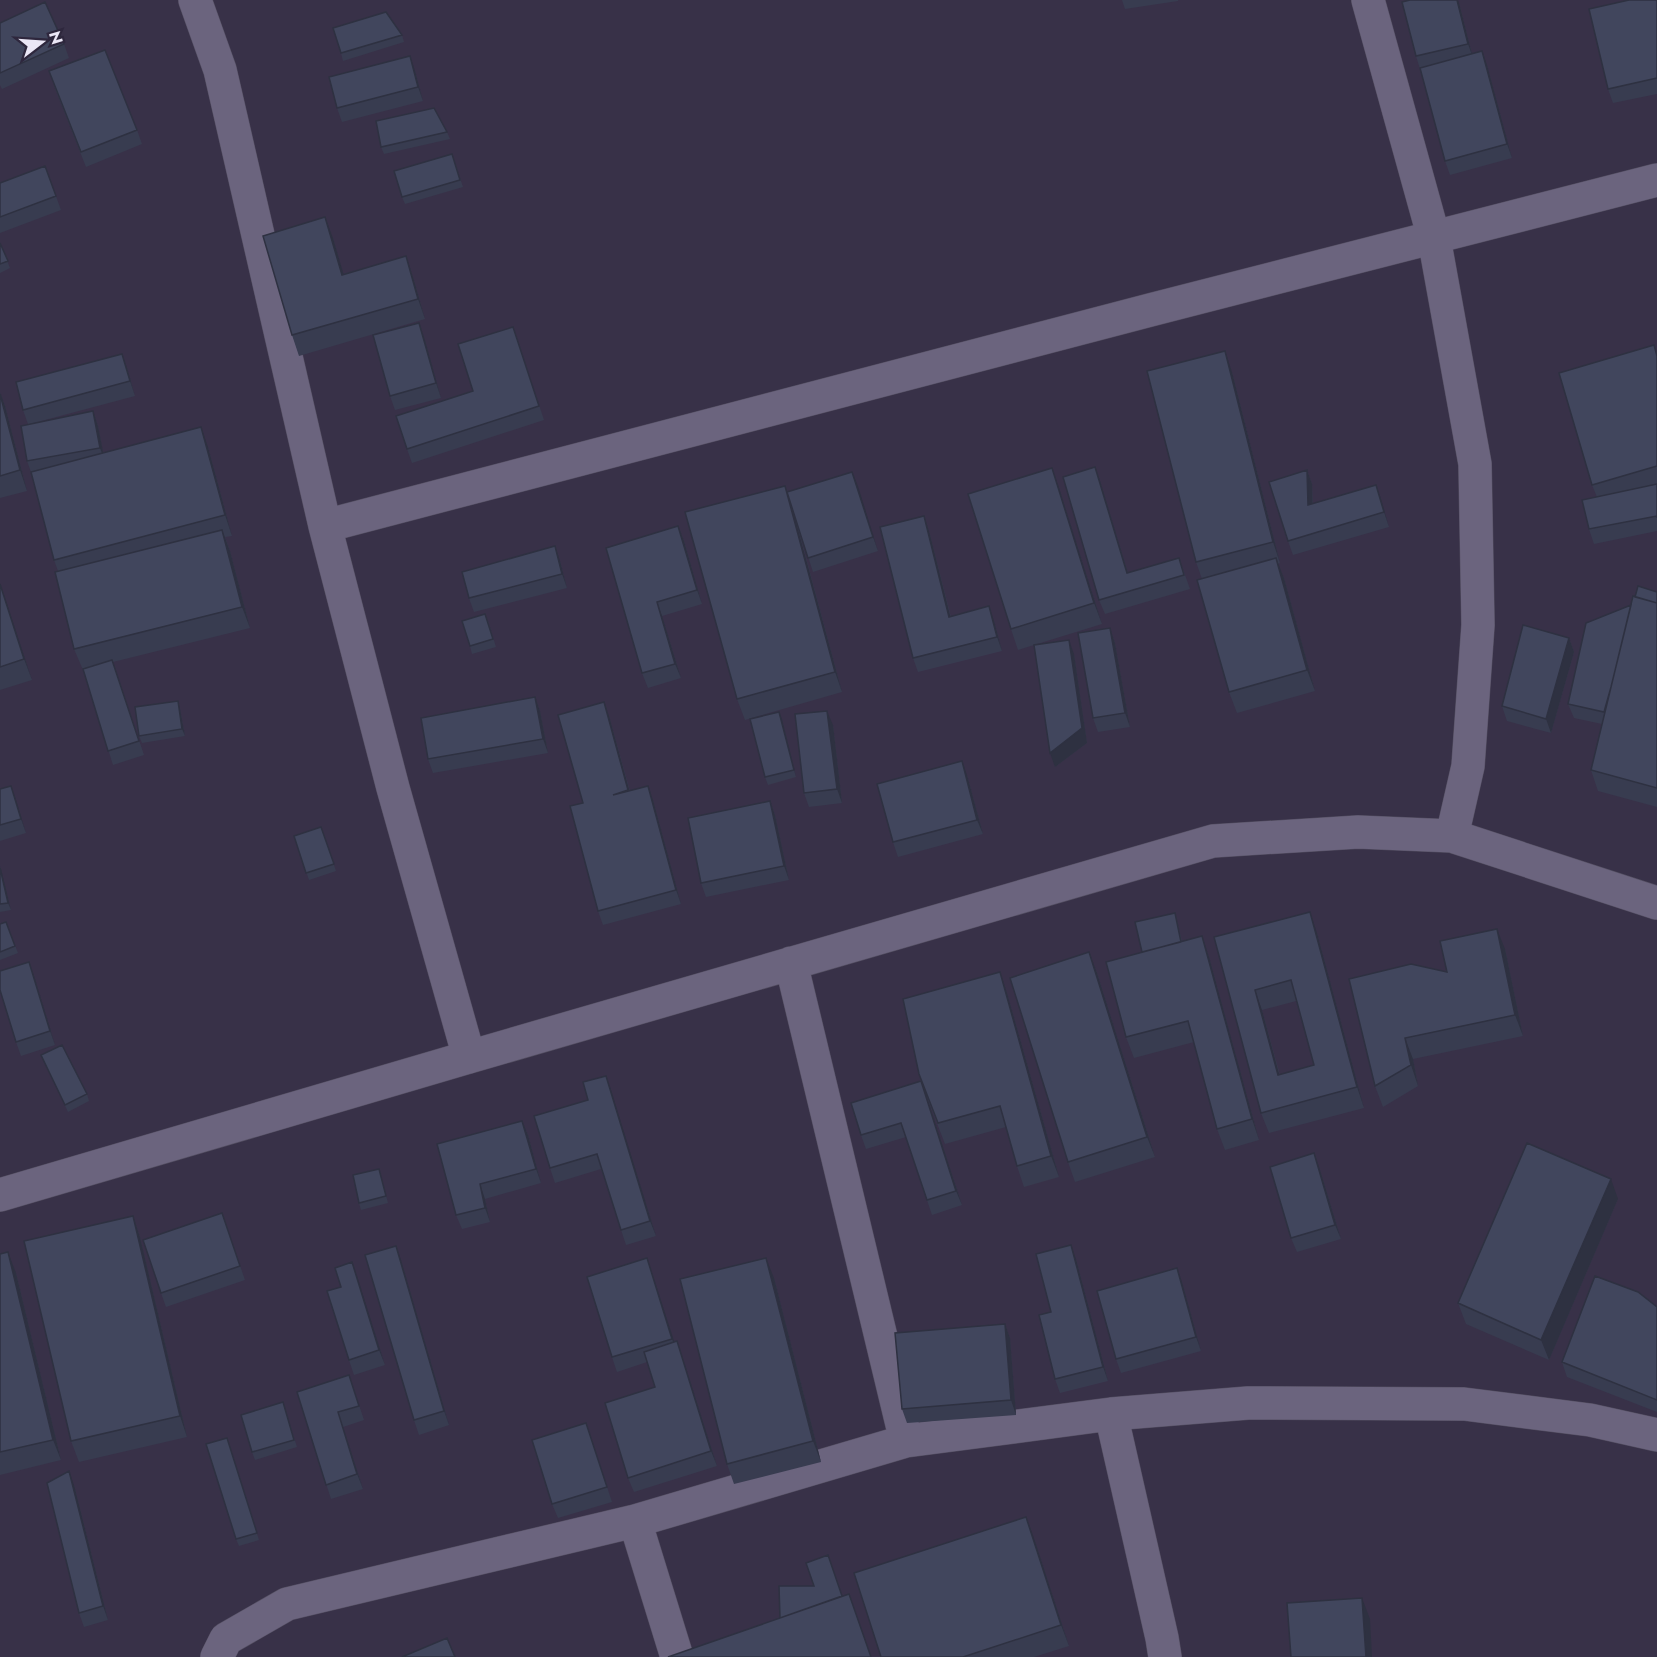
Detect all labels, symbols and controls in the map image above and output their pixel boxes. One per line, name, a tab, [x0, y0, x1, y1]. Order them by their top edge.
north arrow	[12, 12, 72, 72]
text: N	[43, 28, 69, 47]

